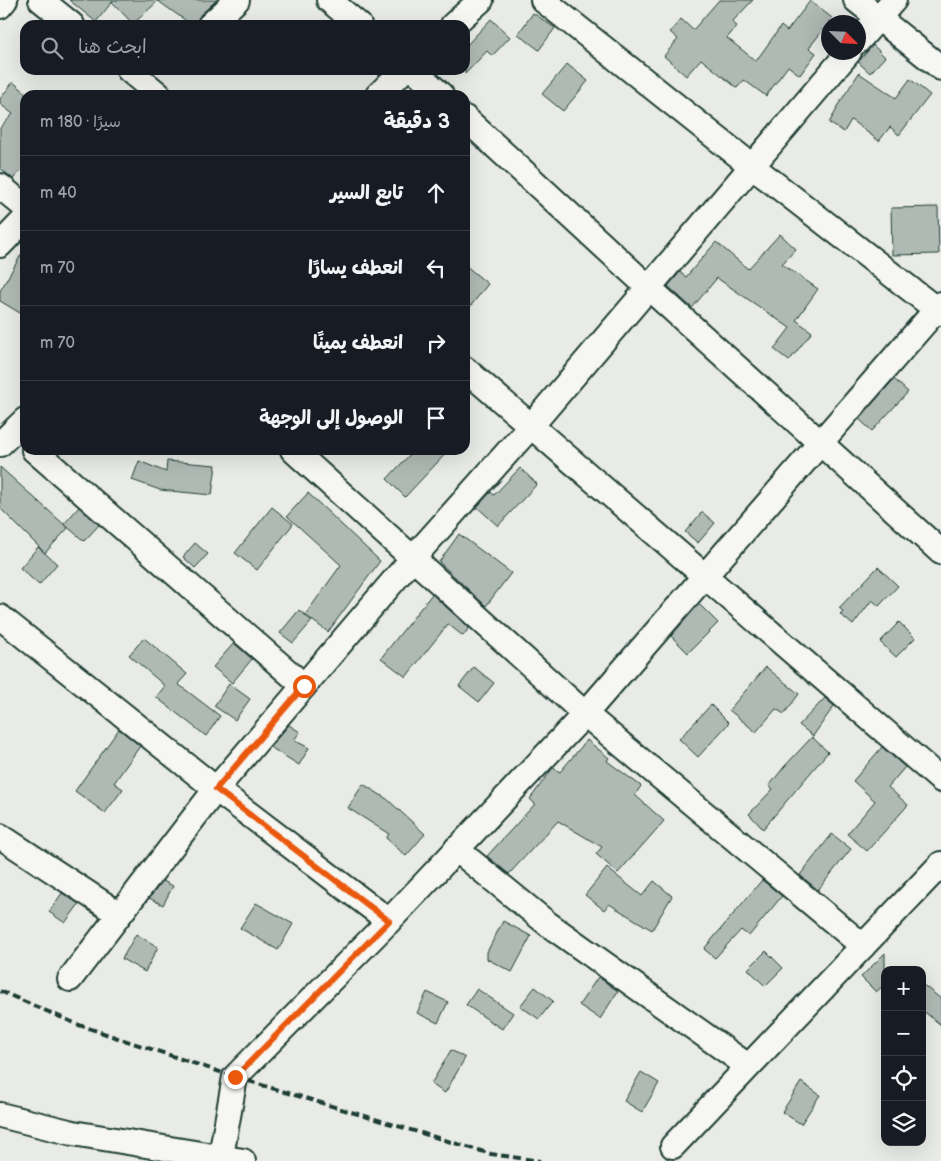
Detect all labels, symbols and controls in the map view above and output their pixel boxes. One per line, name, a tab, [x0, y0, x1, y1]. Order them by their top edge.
north arrow	[821, 15, 866, 60]
search box	[20, 20, 470, 75]
icon: search	[38, 34, 66, 62]
text: ابحث هنا	[78, 36, 147, 59]
text: 3 دقيقة	[384, 109, 450, 134]
text: سيرًا · 180 m	[40, 113, 121, 132]
icon: ahead	[422, 179, 450, 207]
text: تابع السير	[330, 182, 403, 205]
text: 40 m	[40, 184, 77, 203]
icon: left	[422, 254, 450, 282]
text: انعطف يسارًا	[308, 257, 403, 280]
text: 70 m	[40, 259, 75, 278]
icon: right	[422, 329, 450, 357]
text: انعطف يمينًا	[313, 332, 403, 355]
text: 70 m	[40, 334, 75, 353]
icon: arrive	[422, 404, 450, 432]
text: الوصول إلى الوجهة	[259, 407, 403, 430]
route start	[293, 675, 316, 698]
map controls	[881, 966, 926, 1146]
button: +	[881, 966, 926, 1011]
button: −	[881, 1011, 926, 1056]
button: locate	[881, 1056, 926, 1101]
route end	[224, 1066, 247, 1089]
button: layers	[881, 1101, 926, 1146]

